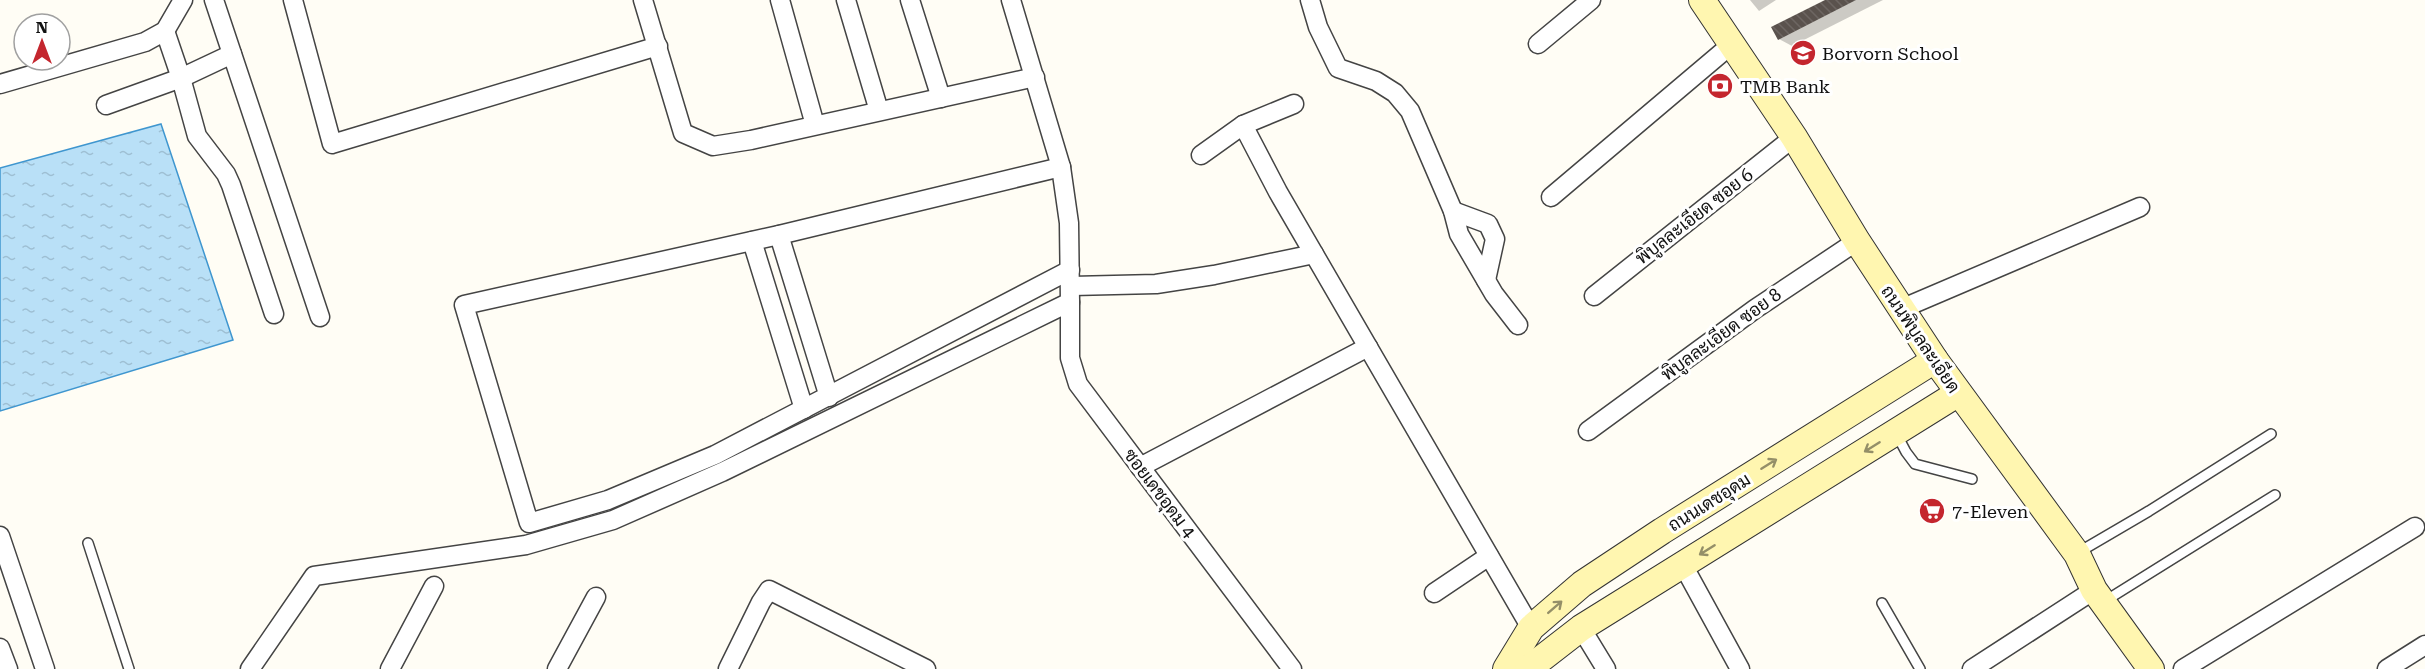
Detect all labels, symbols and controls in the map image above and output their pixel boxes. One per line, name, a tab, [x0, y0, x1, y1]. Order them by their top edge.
north arrow	[12, 12, 72, 72]
text: N	[36, 18, 48, 37]
school or university icon: Borvorn School	[1788, 38, 1818, 68]
place label: Borvorn School	[1822, 43, 1959, 64]
bank icon: TMB Bank	[1705, 71, 1735, 101]
place label: TMB Bank	[1740, 76, 1830, 97]
street label: พิบูลละเอียด ซอย 6	[1630, 162, 1759, 271]
street label: ถนนพิบูลละเอียด	[1875, 280, 1966, 399]
street label: พิบูลละเอียด ซอย 8	[1656, 282, 1787, 387]
one-way arrow	[1864, 442, 1881, 454]
street label: ซอยเดชอุดม 4	[1118, 444, 1200, 543]
one-way arrow	[1760, 458, 1777, 470]
street label: ถนนเดชอุดม	[1664, 469, 1755, 537]
supermarket icon: 7-Eleven	[1917, 496, 1947, 526]
place label: 7-Eleven	[1952, 501, 2029, 522]
one-way arrow	[1699, 545, 1716, 557]
one-way arrow	[1547, 601, 1563, 614]

